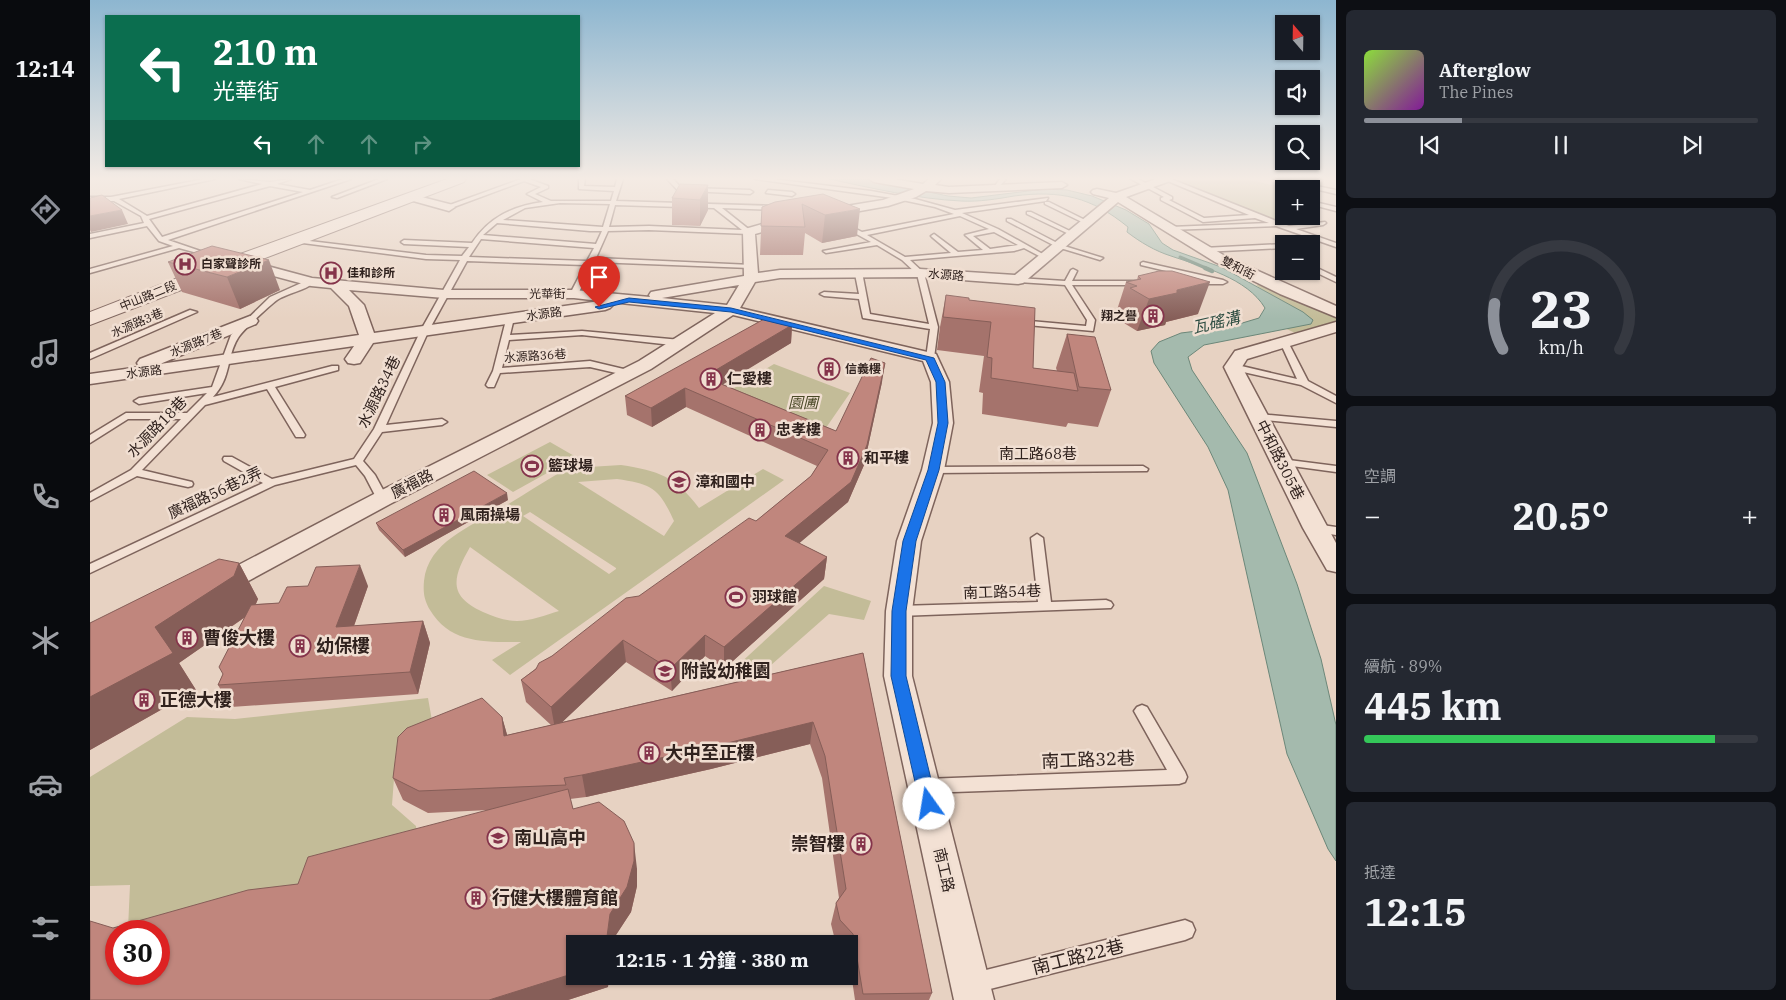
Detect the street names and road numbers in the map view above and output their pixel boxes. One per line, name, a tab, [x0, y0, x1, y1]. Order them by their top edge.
street label: 雙和街	[1219, 253, 1258, 282]
street label: 水源路	[928, 266, 965, 283]
street label: 中山路二段	[117, 277, 178, 314]
street label: 光華街	[529, 286, 565, 301]
street label: 水源路	[525, 304, 563, 323]
street label: 水源路3巷	[108, 305, 165, 340]
street label: 水源路7巷	[167, 325, 224, 360]
street label: 水源路36巷	[503, 346, 567, 365]
street label: 水源路34巷	[353, 353, 404, 431]
street label: 水源路	[125, 362, 163, 381]
street label: 水源路18巷	[123, 392, 191, 461]
street label: 中和路305巷	[1252, 417, 1309, 503]
street label: 南工路68巷	[999, 444, 1077, 463]
street label: 廣福路56巷2弄	[165, 462, 265, 523]
street label: 廣福路	[387, 465, 436, 502]
street label: 南工路54巷	[963, 581, 1041, 602]
street label: 南工路32巷	[1041, 746, 1135, 773]
street label: 南工路	[930, 846, 959, 894]
street label: 南工路22巷	[1030, 934, 1126, 979]

